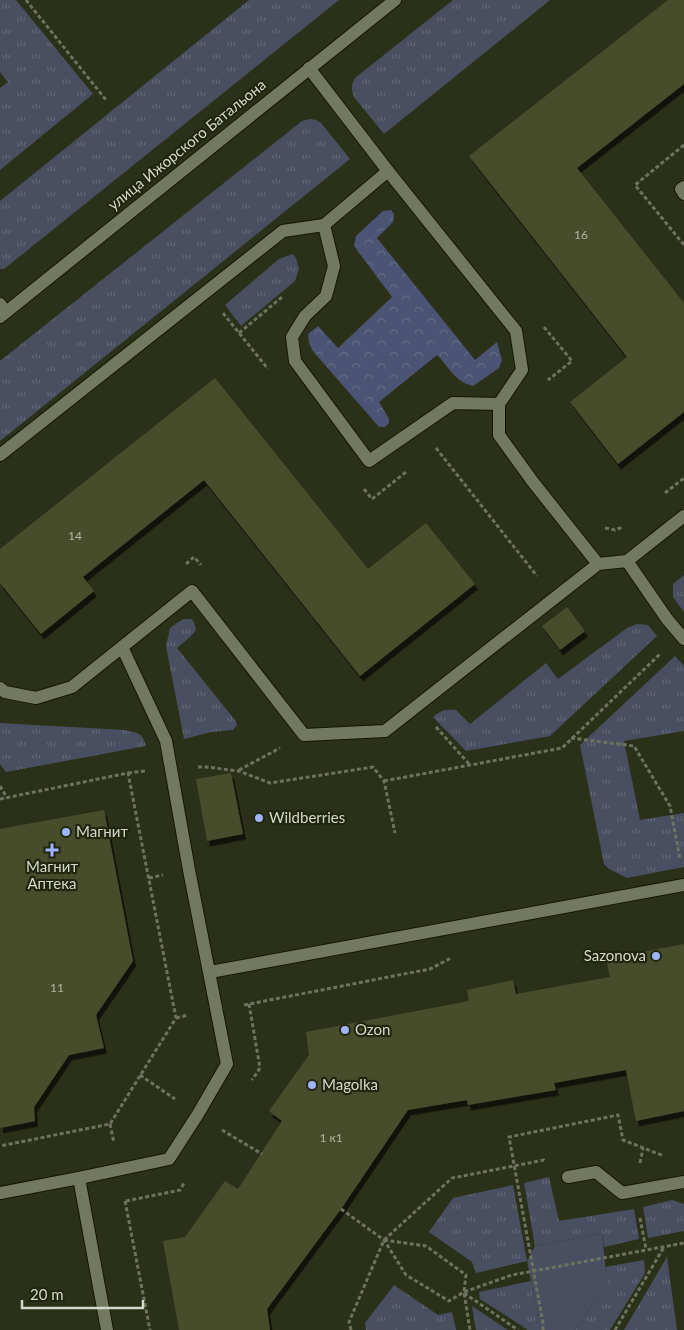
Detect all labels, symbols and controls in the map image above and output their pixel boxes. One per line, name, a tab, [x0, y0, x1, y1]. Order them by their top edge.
street label: улица Ижорского Батальона	[104, 75, 269, 213]
house number: 16	[574, 227, 588, 242]
house number: 14	[68, 528, 82, 543]
place label: Wildberries	[269, 808, 345, 826]
marker: Wildberries	[253, 812, 265, 824]
place label: Магнит	[76, 822, 128, 840]
marker: Магнит	[60, 826, 72, 838]
marker: Магнит Аптека	[46, 844, 58, 856]
place label: Магнит Аптека	[26, 857, 78, 892]
place label: Sazonova	[584, 946, 646, 964]
marker: Sazonova	[650, 950, 662, 962]
house number: 11	[50, 980, 64, 995]
place label: Ozon	[355, 1020, 390, 1038]
marker: Ozon	[339, 1024, 351, 1036]
place label: Magolka	[322, 1075, 378, 1093]
marker: Magolka	[306, 1079, 318, 1091]
house number: 1 к1	[319, 1130, 343, 1145]
scale bar	[22, 1278, 144, 1310]
text: 20 m	[30, 1285, 64, 1303]

